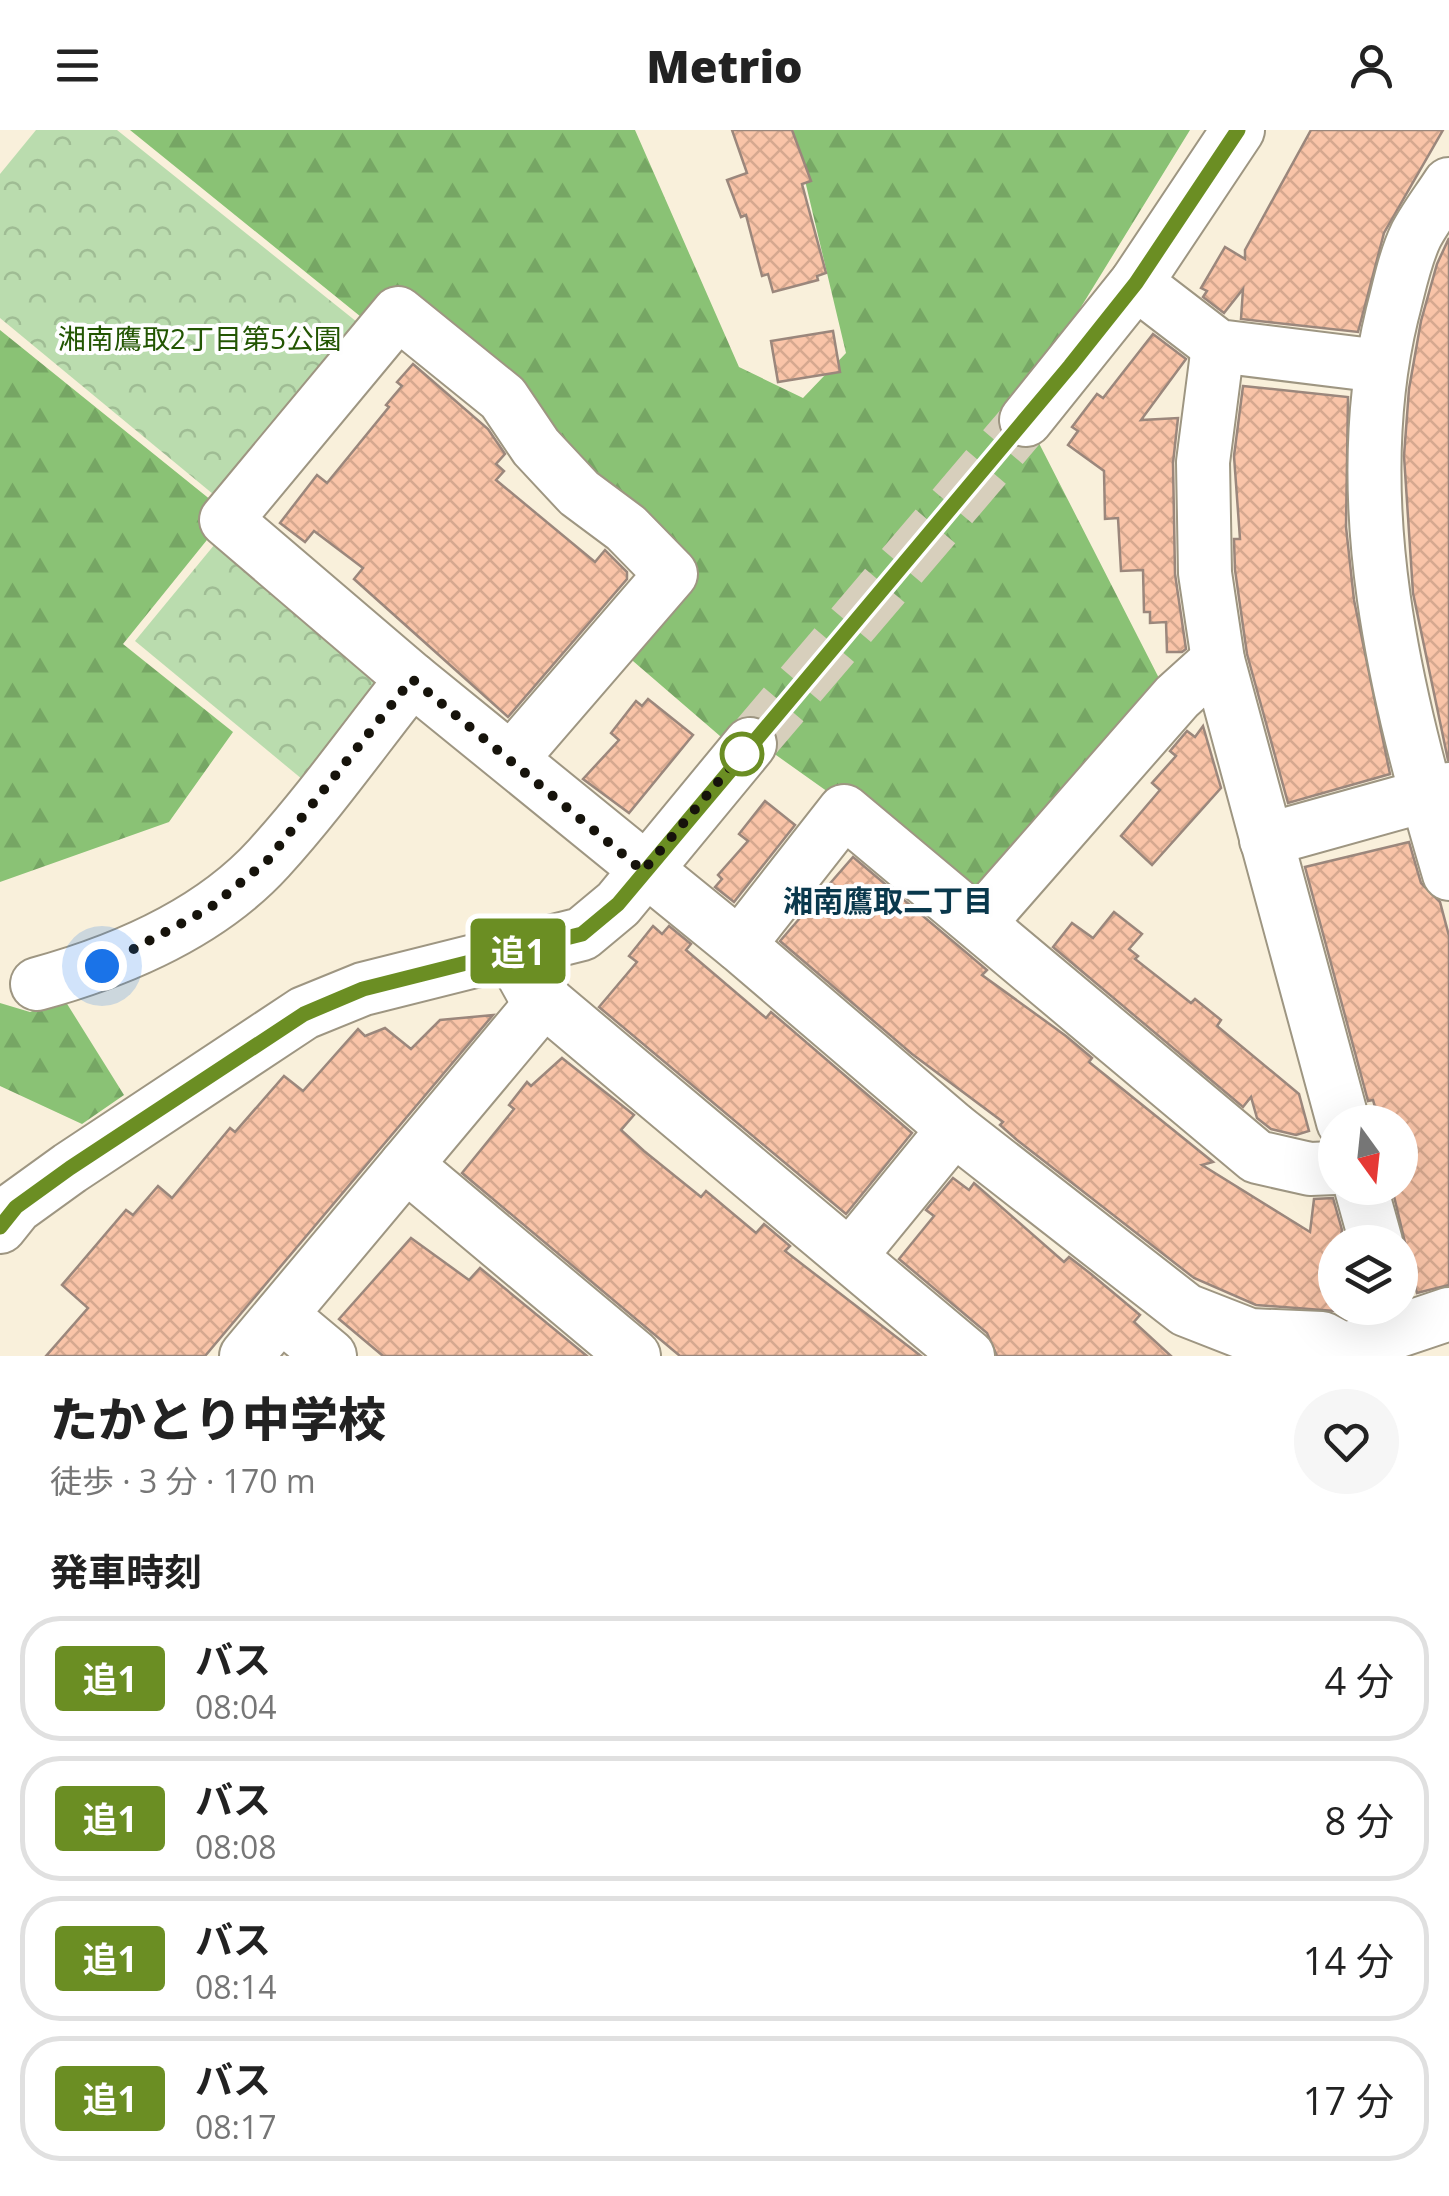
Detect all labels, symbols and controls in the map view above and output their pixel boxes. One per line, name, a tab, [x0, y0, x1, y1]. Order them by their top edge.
text: Metrio	[646, 35, 803, 96]
icon: menu	[50, 38, 105, 93]
icon: person	[1344, 38, 1399, 93]
park label: 湘南鷹取2丁目第5公園	[58, 319, 342, 357]
unlabelled marker	[721, 733, 763, 775]
district label: 湘南鷹取二丁目	[783, 880, 993, 921]
line badge: 追1	[473, 918, 563, 984]
text: 追1	[490, 928, 546, 975]
your location	[77, 941, 127, 991]
north arrow	[1318, 1105, 1418, 1205]
map controls	[1318, 1105, 1418, 1325]
button: layers	[1318, 1225, 1418, 1325]
text: たかとり中学校	[50, 1386, 386, 1451]
button: heart	[1294, 1389, 1399, 1494]
text: 徒歩 · 3 分 · 170 m	[50, 1459, 316, 1502]
text: 発車時刻	[50, 1545, 202, 1597]
text: バス	[195, 1633, 271, 1685]
text: 4 分	[1324, 1654, 1394, 1706]
text: 追1	[82, 1655, 138, 1702]
text: 08:04	[195, 1685, 277, 1728]
text: バス	[195, 1773, 271, 1825]
text: 8 分	[1324, 1794, 1394, 1846]
text: 追1	[82, 1795, 138, 1842]
text: 08:08	[195, 1825, 277, 1868]
text: バス	[195, 1913, 271, 1965]
text: 14 分	[1303, 1934, 1394, 1986]
text: 追1	[82, 1935, 138, 1982]
text: 08:14	[195, 1965, 277, 2008]
text: バス	[195, 2053, 271, 2105]
text: 17 分	[1303, 2074, 1394, 2126]
text: 追1	[82, 2075, 138, 2122]
text: 08:17	[195, 2105, 277, 2148]

